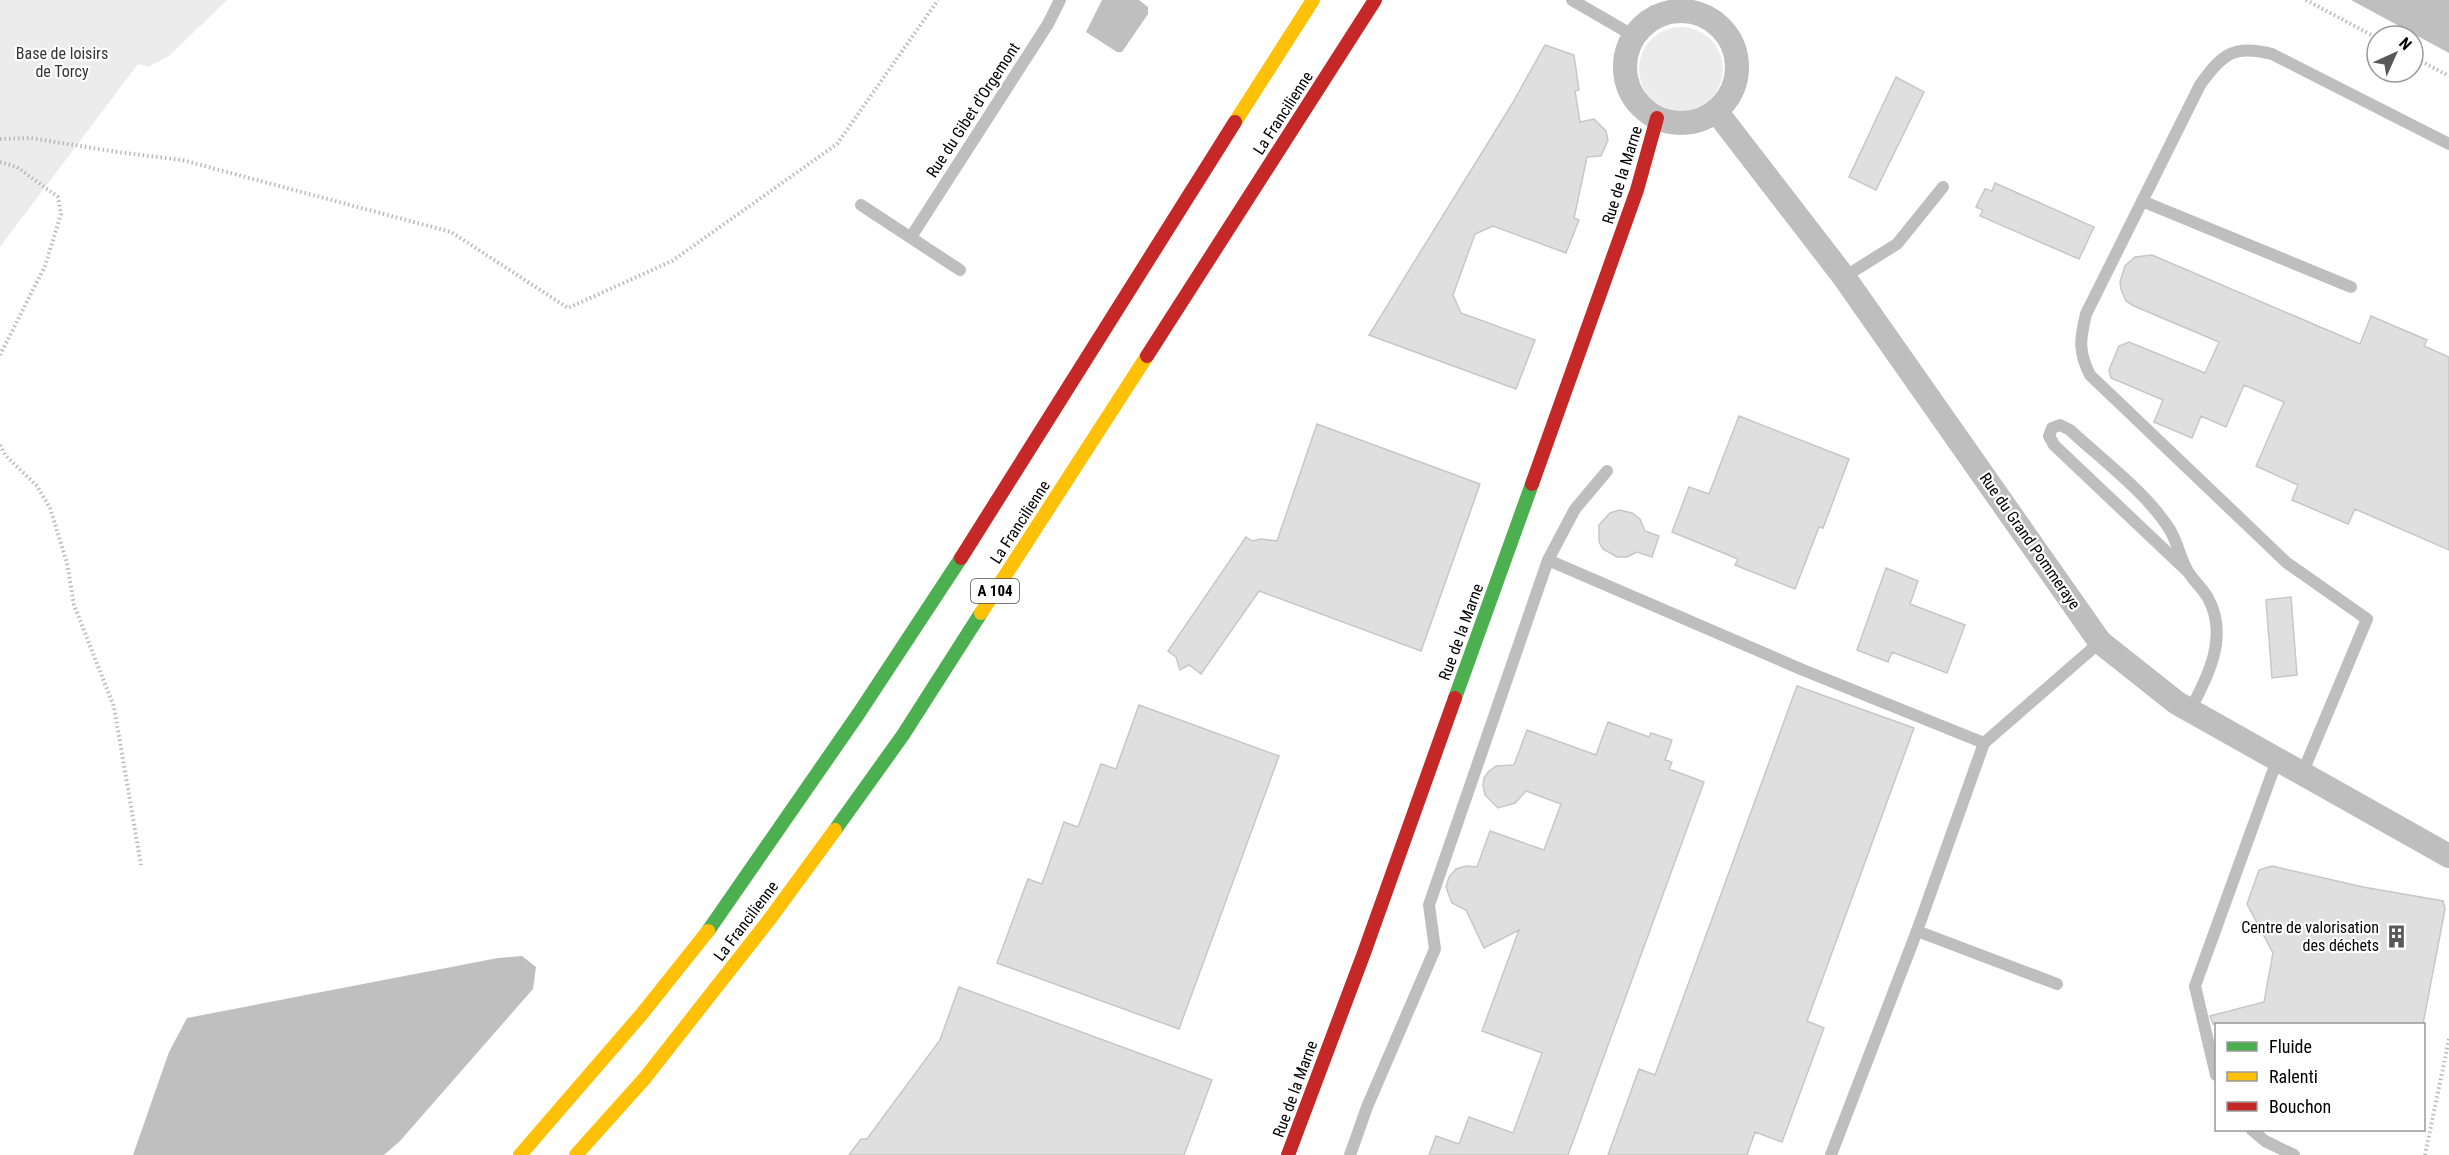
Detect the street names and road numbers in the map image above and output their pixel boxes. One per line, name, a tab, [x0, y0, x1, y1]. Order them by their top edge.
street label: Rue du Gibet d'Orgemont	[922, 39, 1024, 181]
street label: La Francilienne	[1249, 68, 1317, 158]
street label: Rue de la Marne	[1598, 124, 1646, 226]
street label: Rue du Grand Pommeraye	[1976, 469, 2084, 613]
street label: La Francilienne	[986, 477, 1054, 567]
road number: A 104	[971, 579, 1019, 603]
street label: Rue de la Marne	[1435, 581, 1487, 683]
street label: La Francilienne	[710, 877, 782, 965]
street label: Rue de la Marne	[1269, 1038, 1321, 1140]

